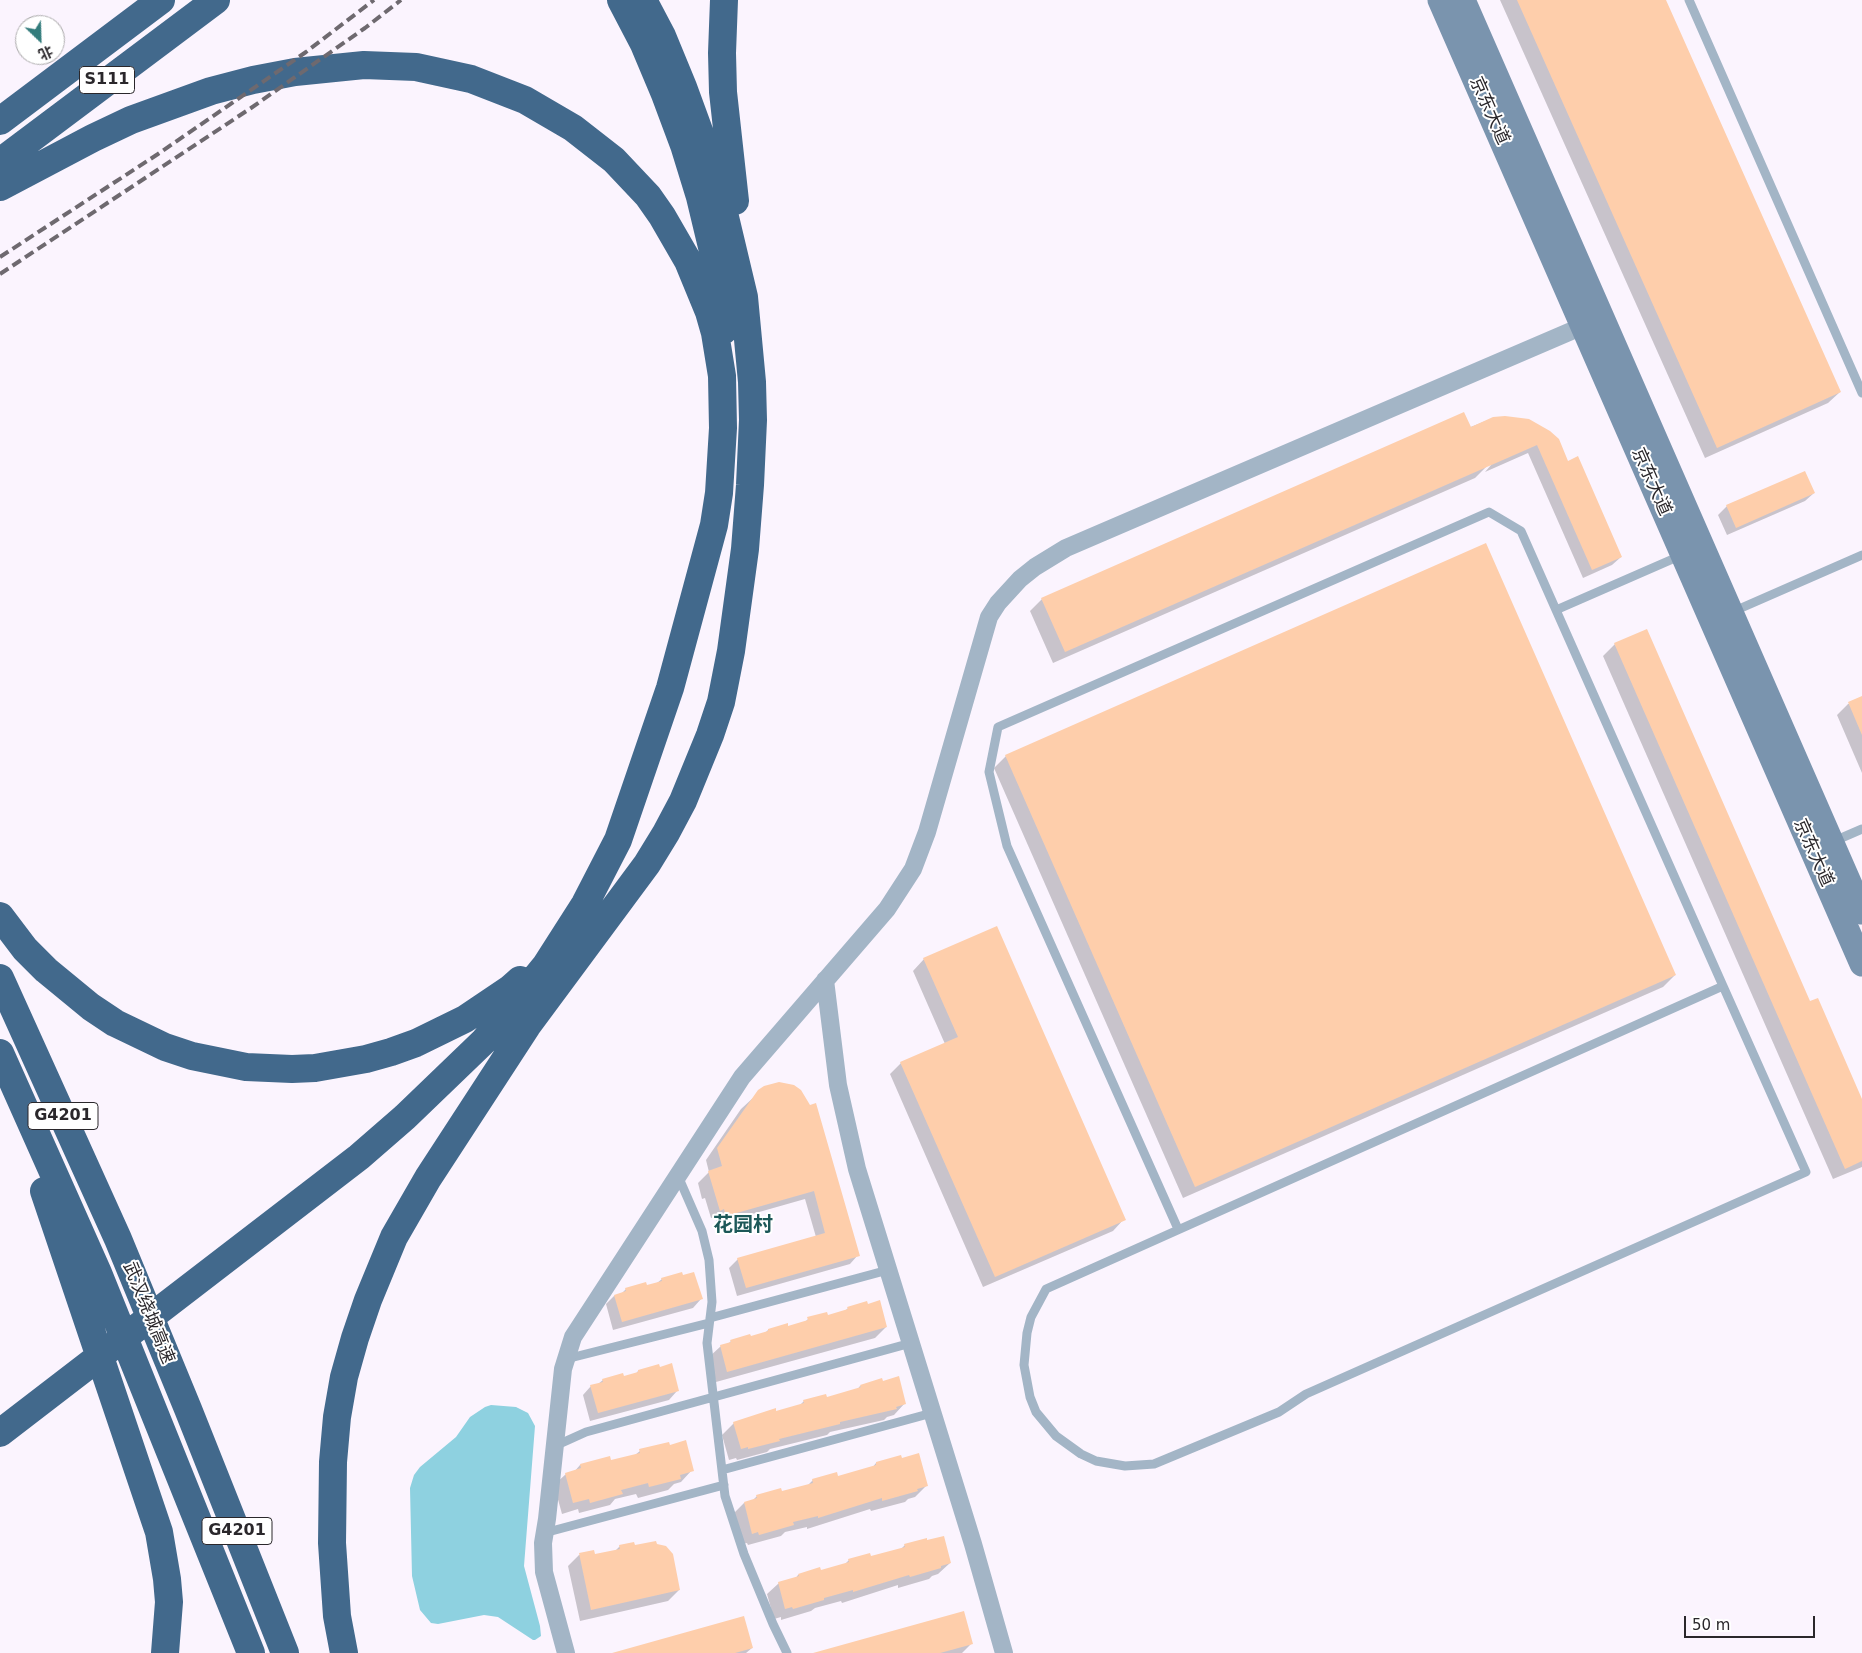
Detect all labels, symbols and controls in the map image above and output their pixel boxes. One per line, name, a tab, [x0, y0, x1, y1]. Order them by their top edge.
north arrow	[15, 15, 65, 65]
text: 北	[36, 43, 55, 63]
road number: S111	[80, 66, 134, 94]
street label: 京东大道	[1464, 74, 1514, 148]
street label: 京东大道	[1626, 445, 1676, 519]
street label: 京东大道	[1788, 816, 1838, 890]
road number: G4201	[28, 1102, 98, 1130]
district label: 花园村	[713, 1214, 773, 1238]
street label: 武汉绕城高速	[118, 1259, 178, 1367]
road number: G4201	[202, 1518, 272, 1544]
scale bar	[1687, 1606, 1818, 1638]
text: 50 m	[1692, 1616, 1730, 1634]

